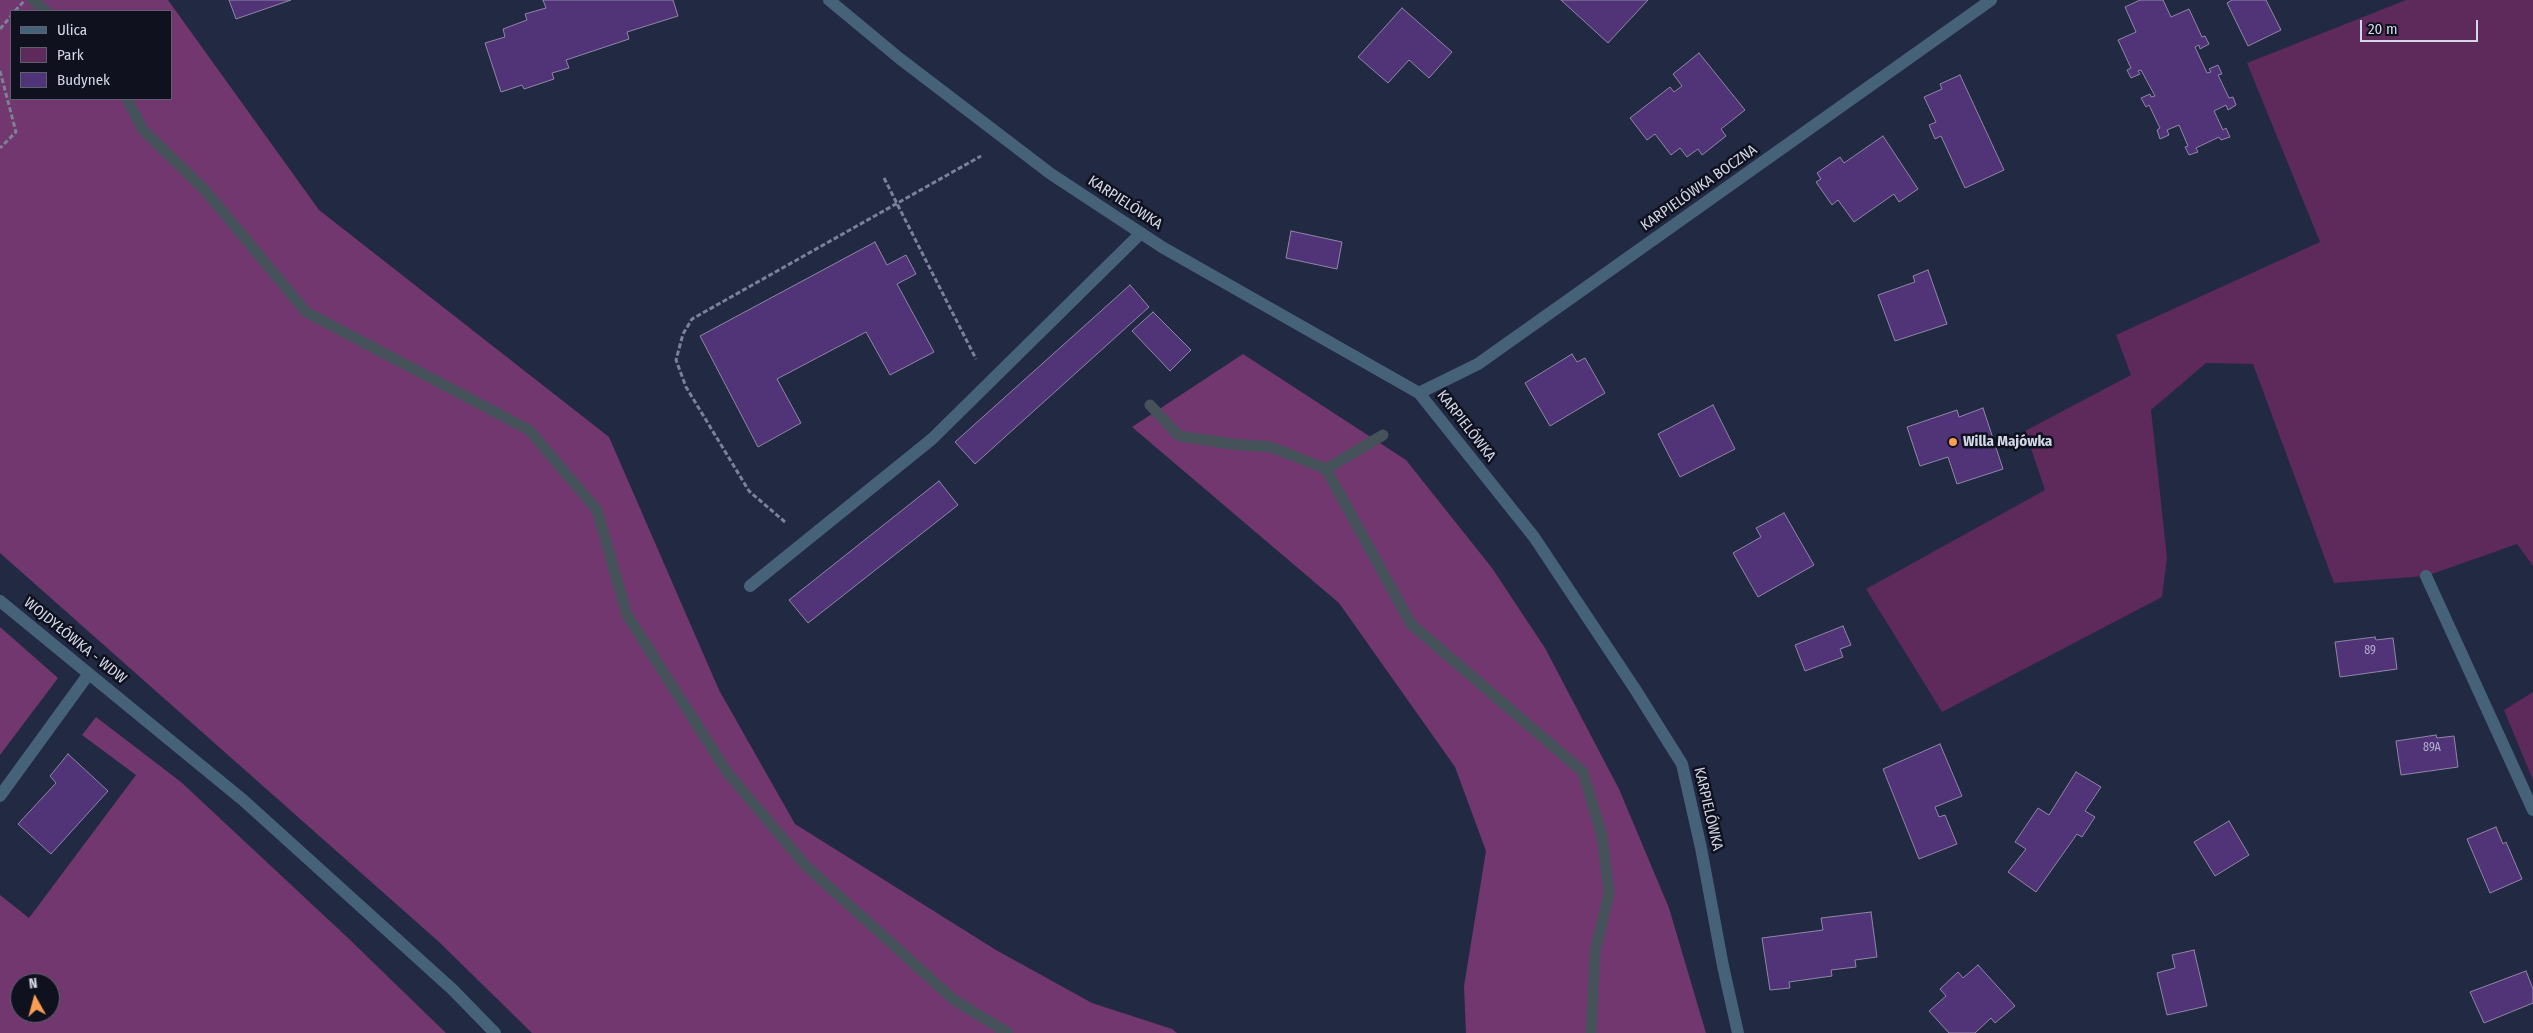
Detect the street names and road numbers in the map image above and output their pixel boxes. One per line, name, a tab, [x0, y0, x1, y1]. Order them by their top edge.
street label: KARPIELÓWKA BOCZNA	[1637, 141, 1761, 235]
street label: KARPIELÓWKA	[1084, 172, 1166, 234]
street label: KARPIELÓWKA	[1433, 387, 1499, 465]
street label: WOJDYŁÓWKA - WDW	[20, 594, 130, 688]
street label: KARPIELÓWKA	[1690, 765, 1726, 853]

